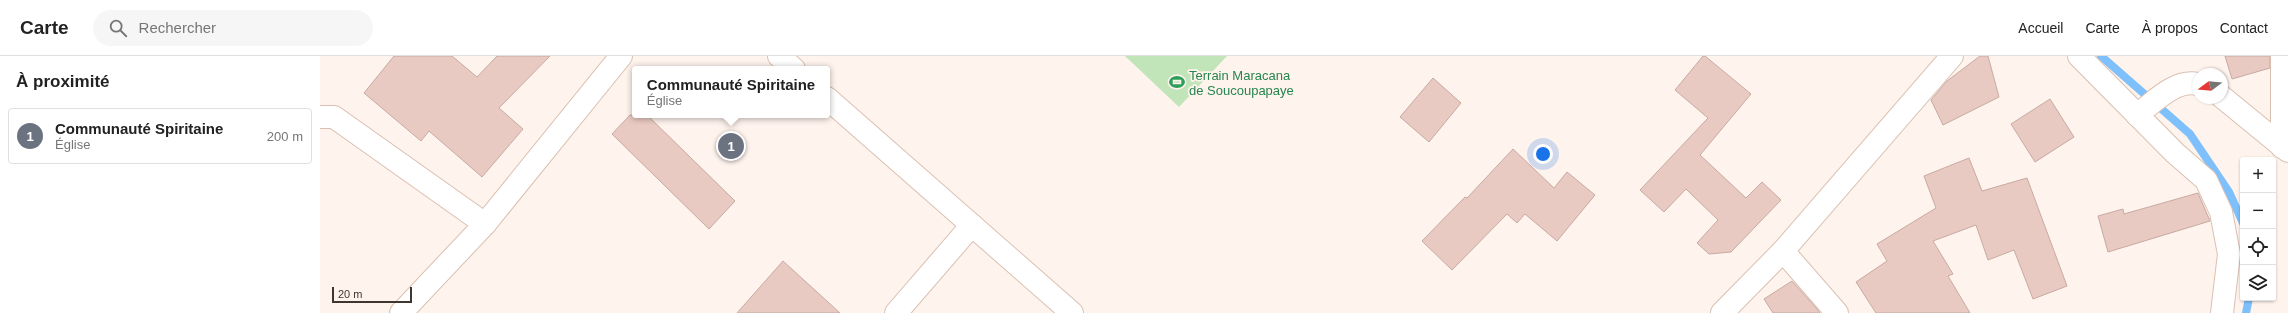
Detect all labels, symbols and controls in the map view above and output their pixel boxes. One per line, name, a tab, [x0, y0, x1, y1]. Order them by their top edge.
search box	[93, 10, 373, 46]
text: Carte	[20, 17, 69, 38]
icon: search	[107, 17, 129, 39]
text: Rechercher	[139, 19, 216, 36]
text: Accueil	[2018, 20, 2063, 36]
text: Carte	[2085, 20, 2120, 36]
text: À propos	[2142, 20, 2198, 36]
text: Contact	[2220, 20, 2268, 36]
popup	[632, 66, 830, 118]
place label: Terrain Maracana de Soucoupapaye	[1189, 68, 1294, 98]
north arrow	[2192, 68, 2228, 104]
text: À proximité	[16, 72, 110, 91]
sports icon: Terrain Maracana de Soucoupapaye	[1168, 73, 1186, 91]
text: Communauté Spiritaine	[647, 76, 815, 93]
text: Église	[647, 93, 682, 108]
text: Communauté Spiritaine	[55, 120, 223, 137]
text: 1	[26, 129, 34, 144]
text: 200 m	[267, 129, 303, 144]
pin: 1	[718, 131, 744, 161]
text: Église	[55, 137, 90, 152]
your location	[1533, 144, 1553, 164]
map controls	[2240, 157, 2276, 301]
button: +	[2240, 157, 2276, 193]
button: −	[2240, 193, 2276, 229]
button: locate	[2240, 229, 2276, 265]
button: layers	[2240, 265, 2276, 301]
scale bar	[332, 285, 412, 304]
text: 20 m	[338, 288, 362, 300]

